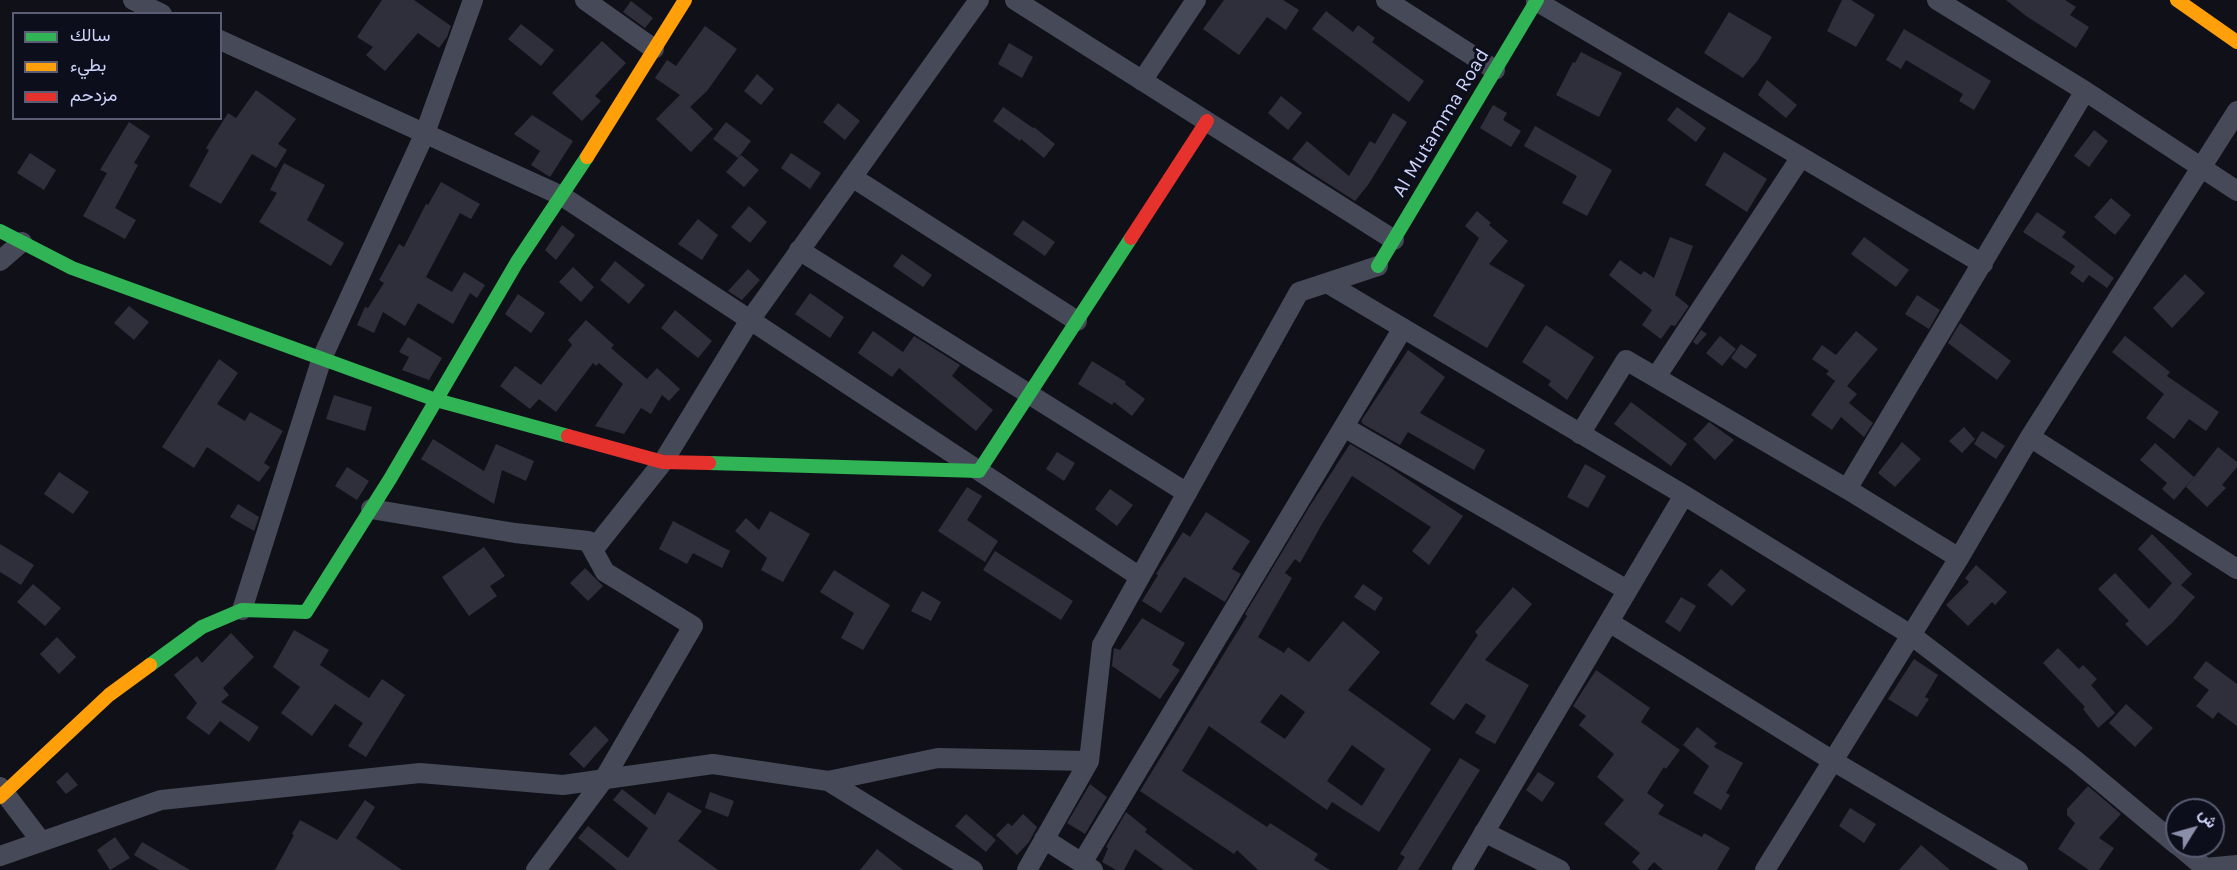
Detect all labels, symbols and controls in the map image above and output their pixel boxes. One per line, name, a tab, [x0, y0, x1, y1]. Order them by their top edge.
legend	[12, 12, 222, 120]
text: سالك	[70, 24, 110, 46]
street label: Al Mutamma Road	[1387, 45, 1495, 201]
text: بطيء	[70, 54, 106, 76]
text: مزدحم	[70, 84, 117, 106]
north arrow	[2165, 798, 2225, 858]
text: ش	[2195, 805, 2222, 831]

